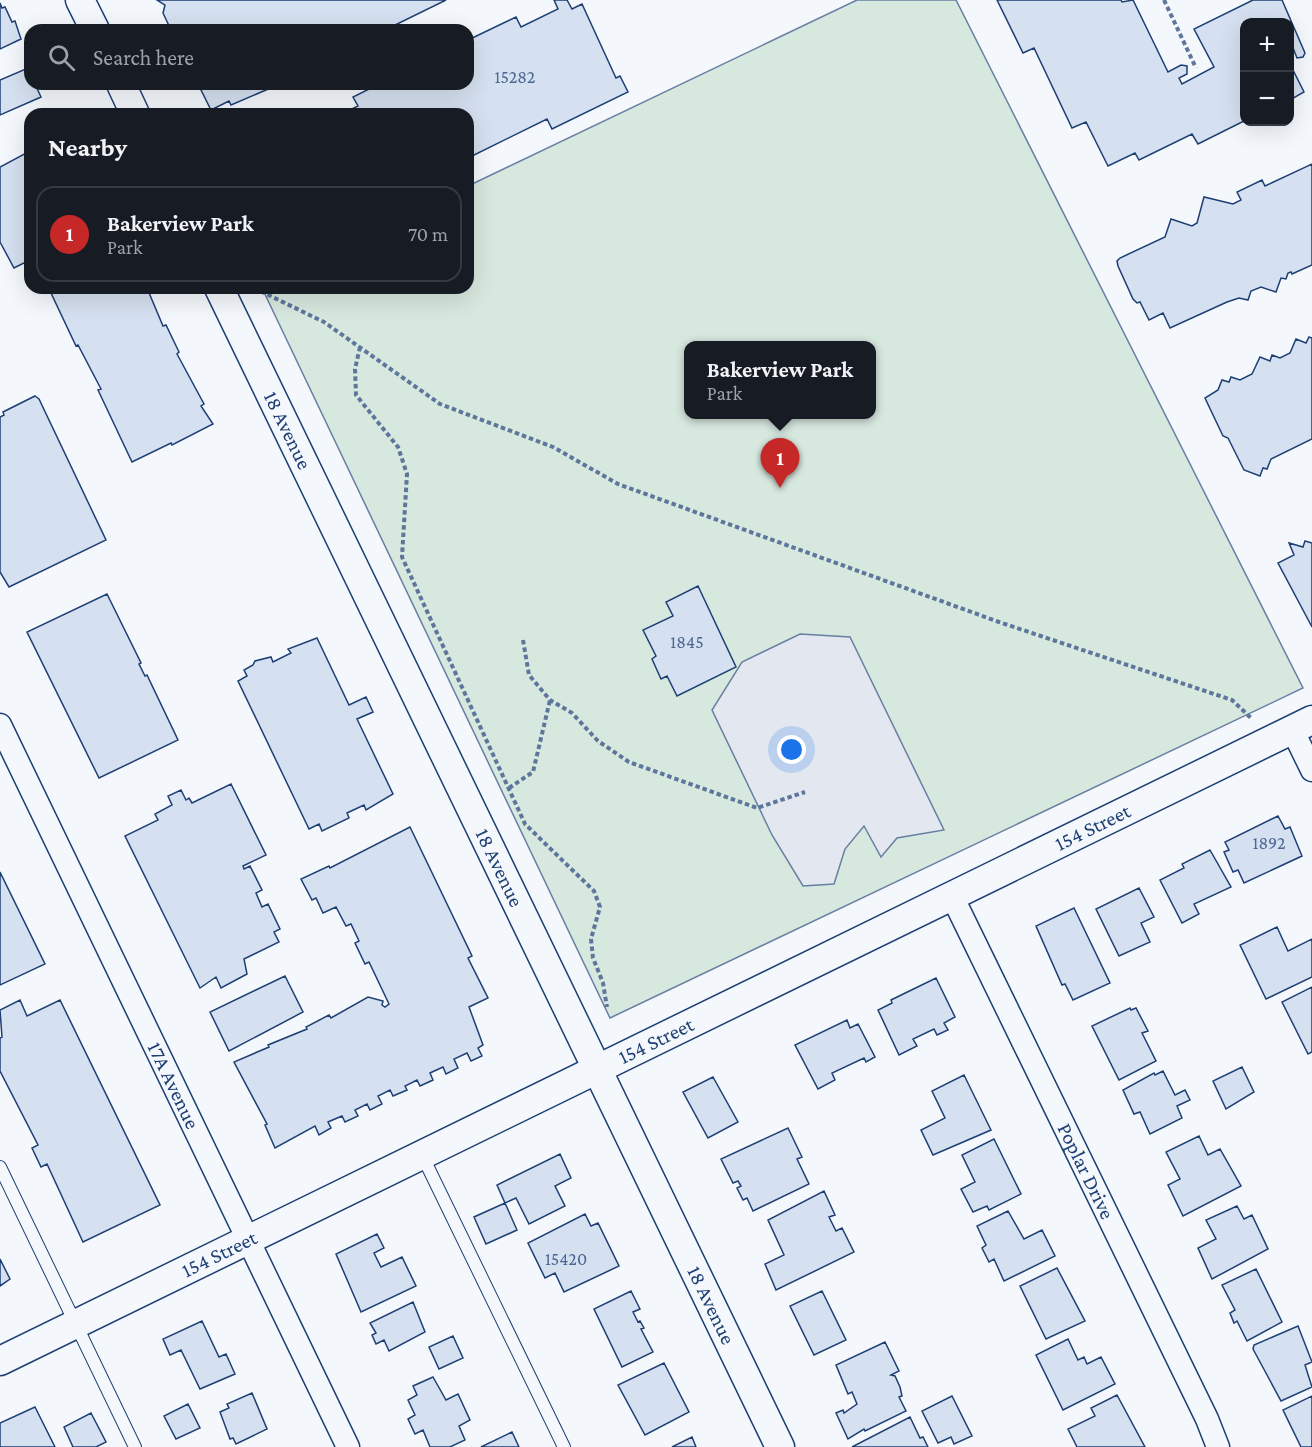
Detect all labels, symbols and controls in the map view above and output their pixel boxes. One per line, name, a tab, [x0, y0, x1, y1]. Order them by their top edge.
map controls	[1240, 18, 1294, 126]
button: +	[1240, 18, 1294, 72]
search box	[24, 24, 474, 90]
icon: search	[45, 41, 78, 74]
text: Search here	[93, 45, 194, 70]
house number: 15282	[495, 67, 535, 87]
button: −	[1240, 72, 1294, 126]
text: Nearby	[48, 133, 127, 162]
text: Bakerview Park	[107, 211, 254, 236]
text: 1	[66, 223, 73, 245]
text: 70 m	[408, 223, 448, 245]
text: Park	[107, 236, 143, 258]
popup	[684, 341, 876, 419]
text: Bakerview Park	[707, 357, 853, 382]
text: Park	[707, 382, 742, 404]
street label: 18 Avenue	[259, 387, 317, 473]
pin: 1	[760, 438, 800, 488]
house number: 1845	[670, 632, 704, 652]
your location	[777, 735, 806, 764]
street label: 154 Street	[1051, 798, 1135, 856]
street label: 18 Avenue	[470, 825, 529, 911]
house number: 1892	[1253, 833, 1285, 853]
street label: 154 Street	[614, 1012, 698, 1069]
street label: 17A Avenue	[143, 1038, 205, 1133]
street label: Poplar Drive	[1053, 1119, 1120, 1223]
street label: 154 Street	[178, 1225, 262, 1282]
house number: 15420	[545, 1249, 587, 1269]
street label: 18 Avenue	[682, 1262, 740, 1348]

